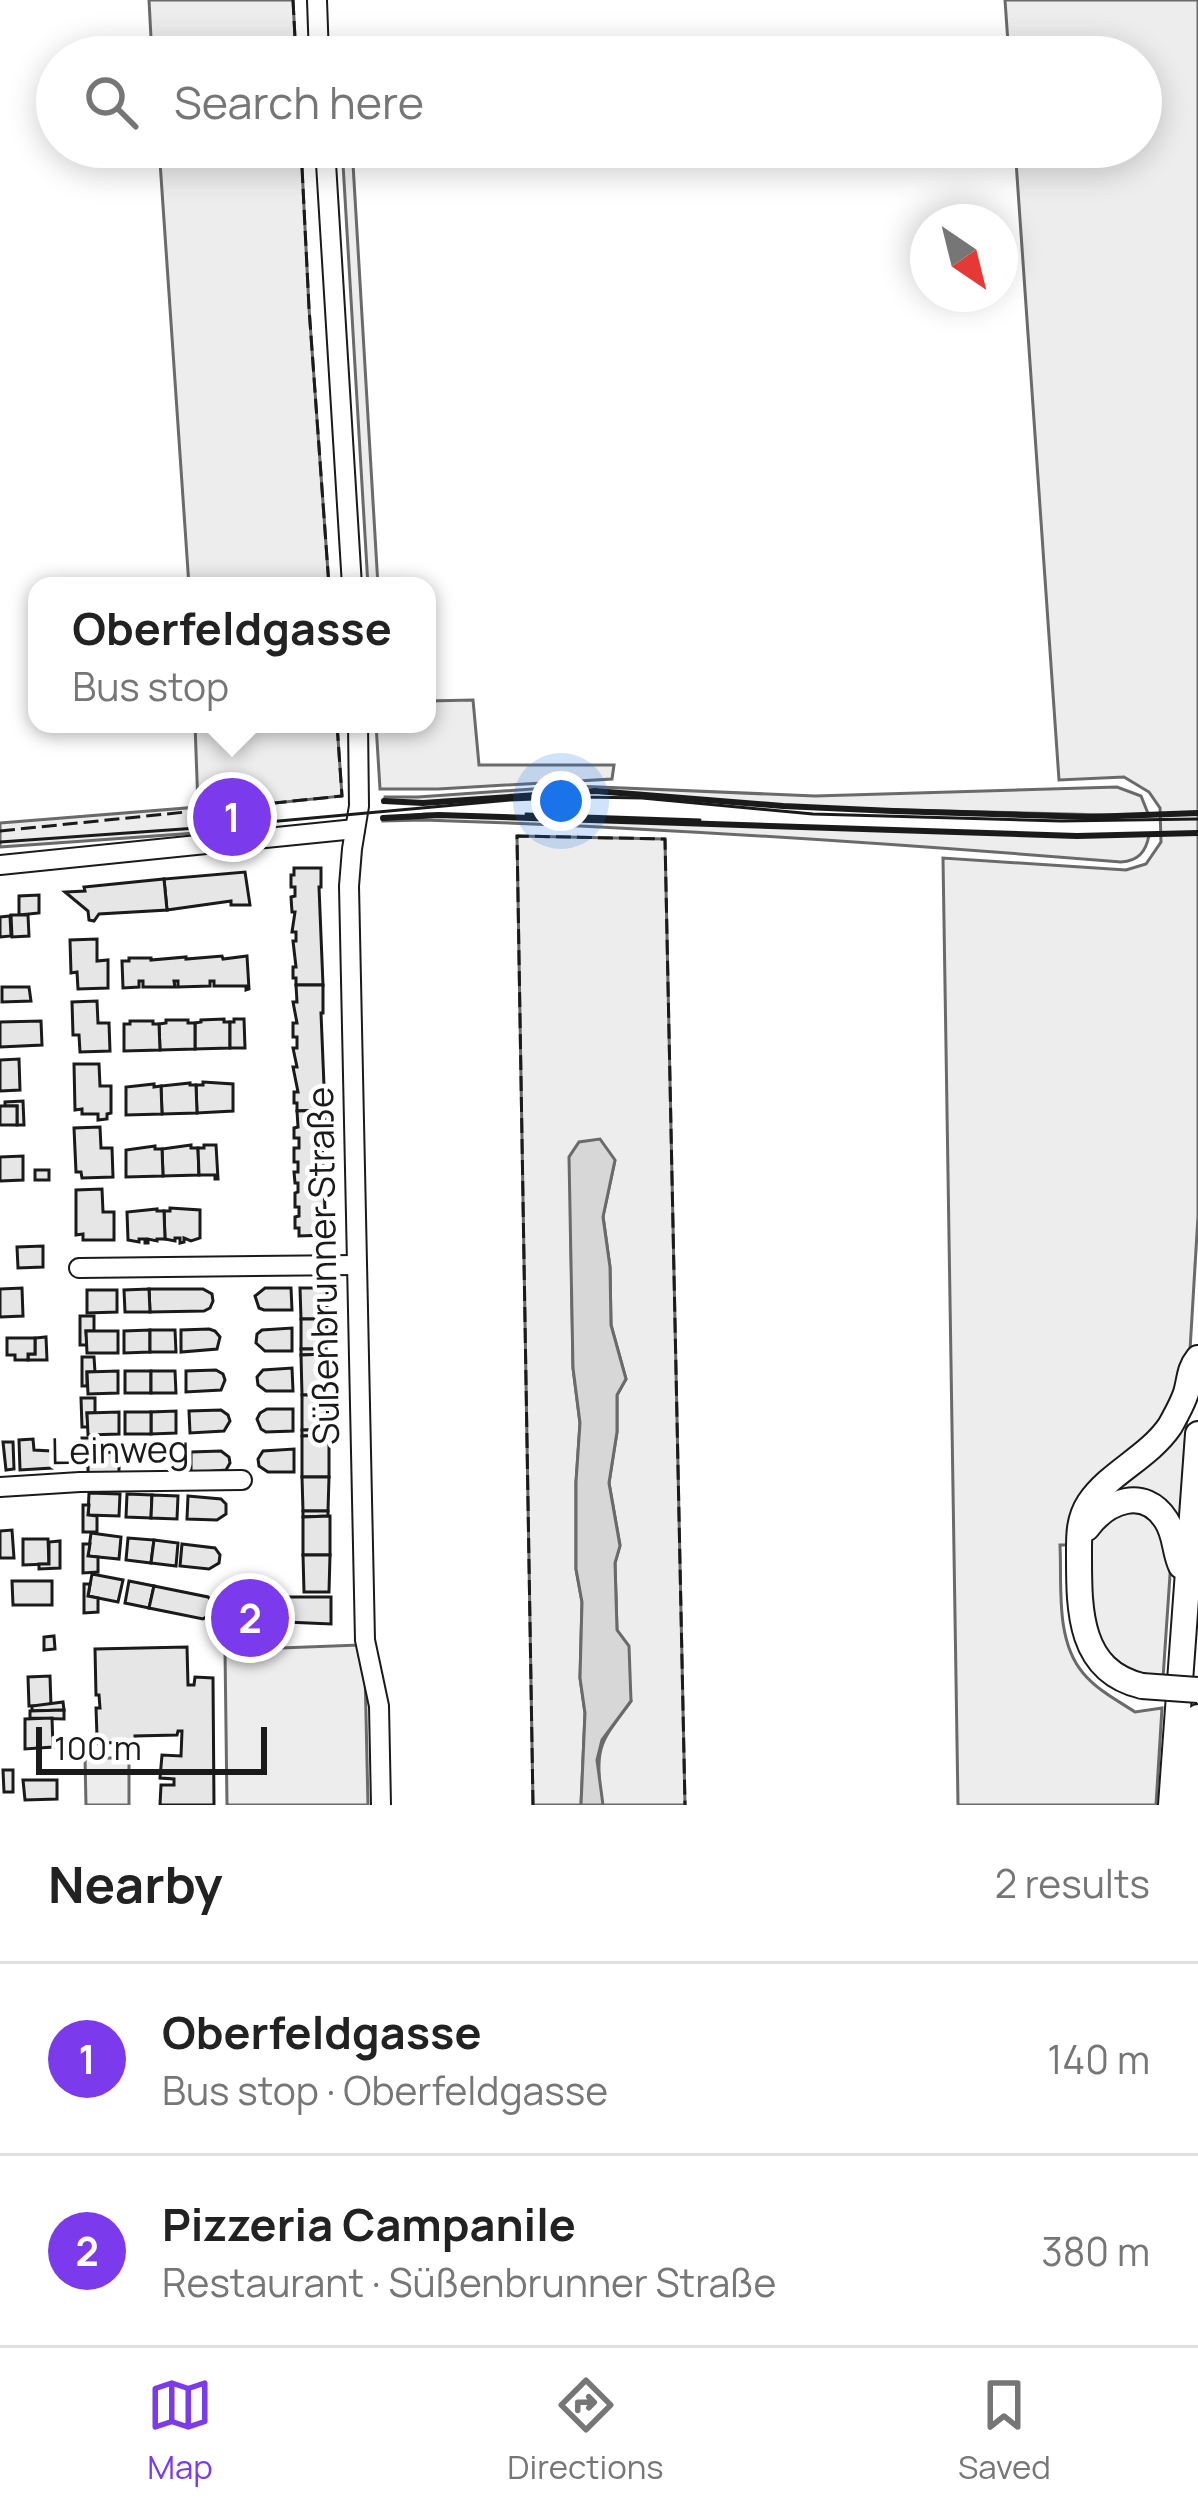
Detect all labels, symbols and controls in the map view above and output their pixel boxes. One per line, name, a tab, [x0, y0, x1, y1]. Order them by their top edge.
search box	[36, 36, 1162, 168]
icon: search	[78, 69, 144, 135]
text: Search here	[174, 71, 424, 133]
north arrow	[910, 204, 1018, 312]
popup	[28, 577, 436, 733]
text: Oberfeldgasse	[72, 597, 392, 659]
text: Bus stop	[72, 659, 229, 713]
your location	[531, 771, 591, 831]
pin: 1	[193, 772, 271, 862]
street label: Süßenbrunner Straße	[295, 1087, 350, 1445]
street label: Leinweg	[50, 1424, 190, 1475]
pin: 2	[211, 1573, 289, 1663]
scale bar	[36, 1721, 267, 1774]
text: 100 m	[54, 1725, 142, 1770]
text: Nearby	[48, 1849, 223, 1918]
text: 2 results	[995, 1856, 1150, 1910]
text: Oberfeldgasse	[162, 2001, 482, 2063]
text: 1	[78, 2032, 96, 2086]
text: 140 m	[1047, 2032, 1150, 2086]
text: Bus stop · Oberfeldgasse	[162, 2063, 608, 2117]
text: Pizzeria Campanile	[162, 2193, 576, 2255]
text: 2	[75, 2224, 99, 2278]
text: 380 m	[1041, 2224, 1150, 2278]
text: Restaurant · Süßenbrunner Straße	[162, 2255, 776, 2309]
tab: Map	[147, 2372, 213, 2489]
tab: Directions	[507, 2372, 664, 2489]
tab: Saved	[958, 2372, 1051, 2489]

